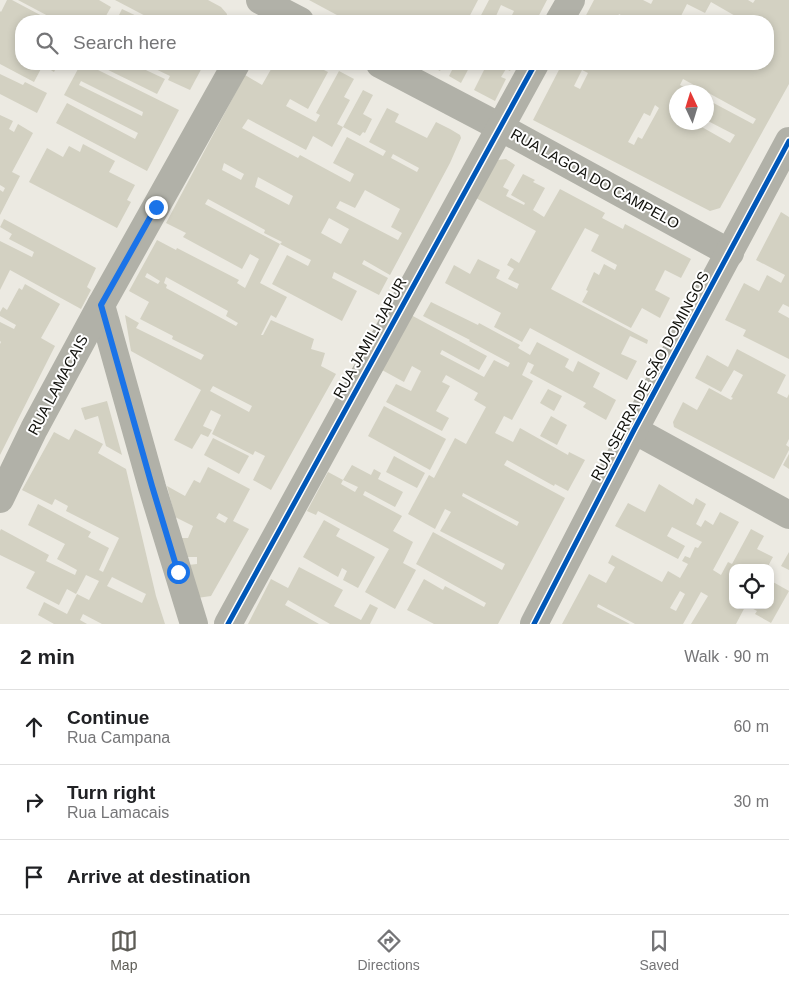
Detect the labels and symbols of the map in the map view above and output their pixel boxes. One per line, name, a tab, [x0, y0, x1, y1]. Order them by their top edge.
north arrow	[669, 85, 714, 130]
street label: RUA LAGOA DO CAMPELO	[508, 125, 682, 232]
route end	[145, 196, 168, 219]
street label: RUA SERRA DE SÃO DOMINGOS	[587, 268, 712, 483]
street label: RUA JAMILI JAPUR	[329, 274, 410, 401]
street label: RUA LAMACAIS	[24, 332, 91, 438]
route start	[167, 561, 190, 584]

